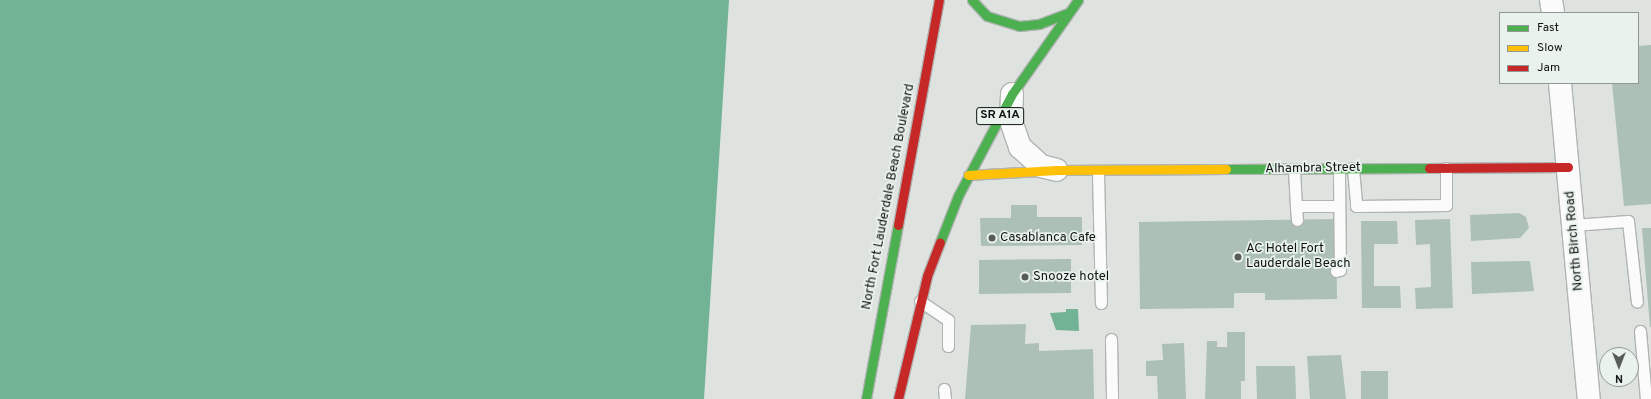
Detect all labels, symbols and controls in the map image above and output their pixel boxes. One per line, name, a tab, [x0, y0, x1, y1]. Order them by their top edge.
legend	[1499, 12, 1639, 84]
text: Fast	[1537, 20, 1559, 36]
text: Slow	[1537, 40, 1563, 56]
text: Jam	[1537, 60, 1560, 76]
street label: North Fort Lauderdale Beach Boulevard	[859, 83, 919, 311]
road number: SR A1A	[975, 106, 1025, 126]
street label: Alhambra Street	[1265, 160, 1361, 178]
street label: North Birch Road	[1563, 190, 1587, 292]
place label: Casablanca Cafe	[1000, 230, 1096, 246]
marker: Casablanca Cafe	[987, 233, 997, 243]
place label: AC Hotel Fort Lauderdale Beach	[1246, 242, 1351, 273]
marker: AC Hotel Fort Lauderdale Beach	[1233, 252, 1243, 262]
place label: Snooze hotel	[1033, 269, 1109, 285]
marker: Snooze hotel	[1020, 272, 1030, 282]
north arrow	[1599, 347, 1639, 387]
text: N	[1615, 371, 1623, 385]

